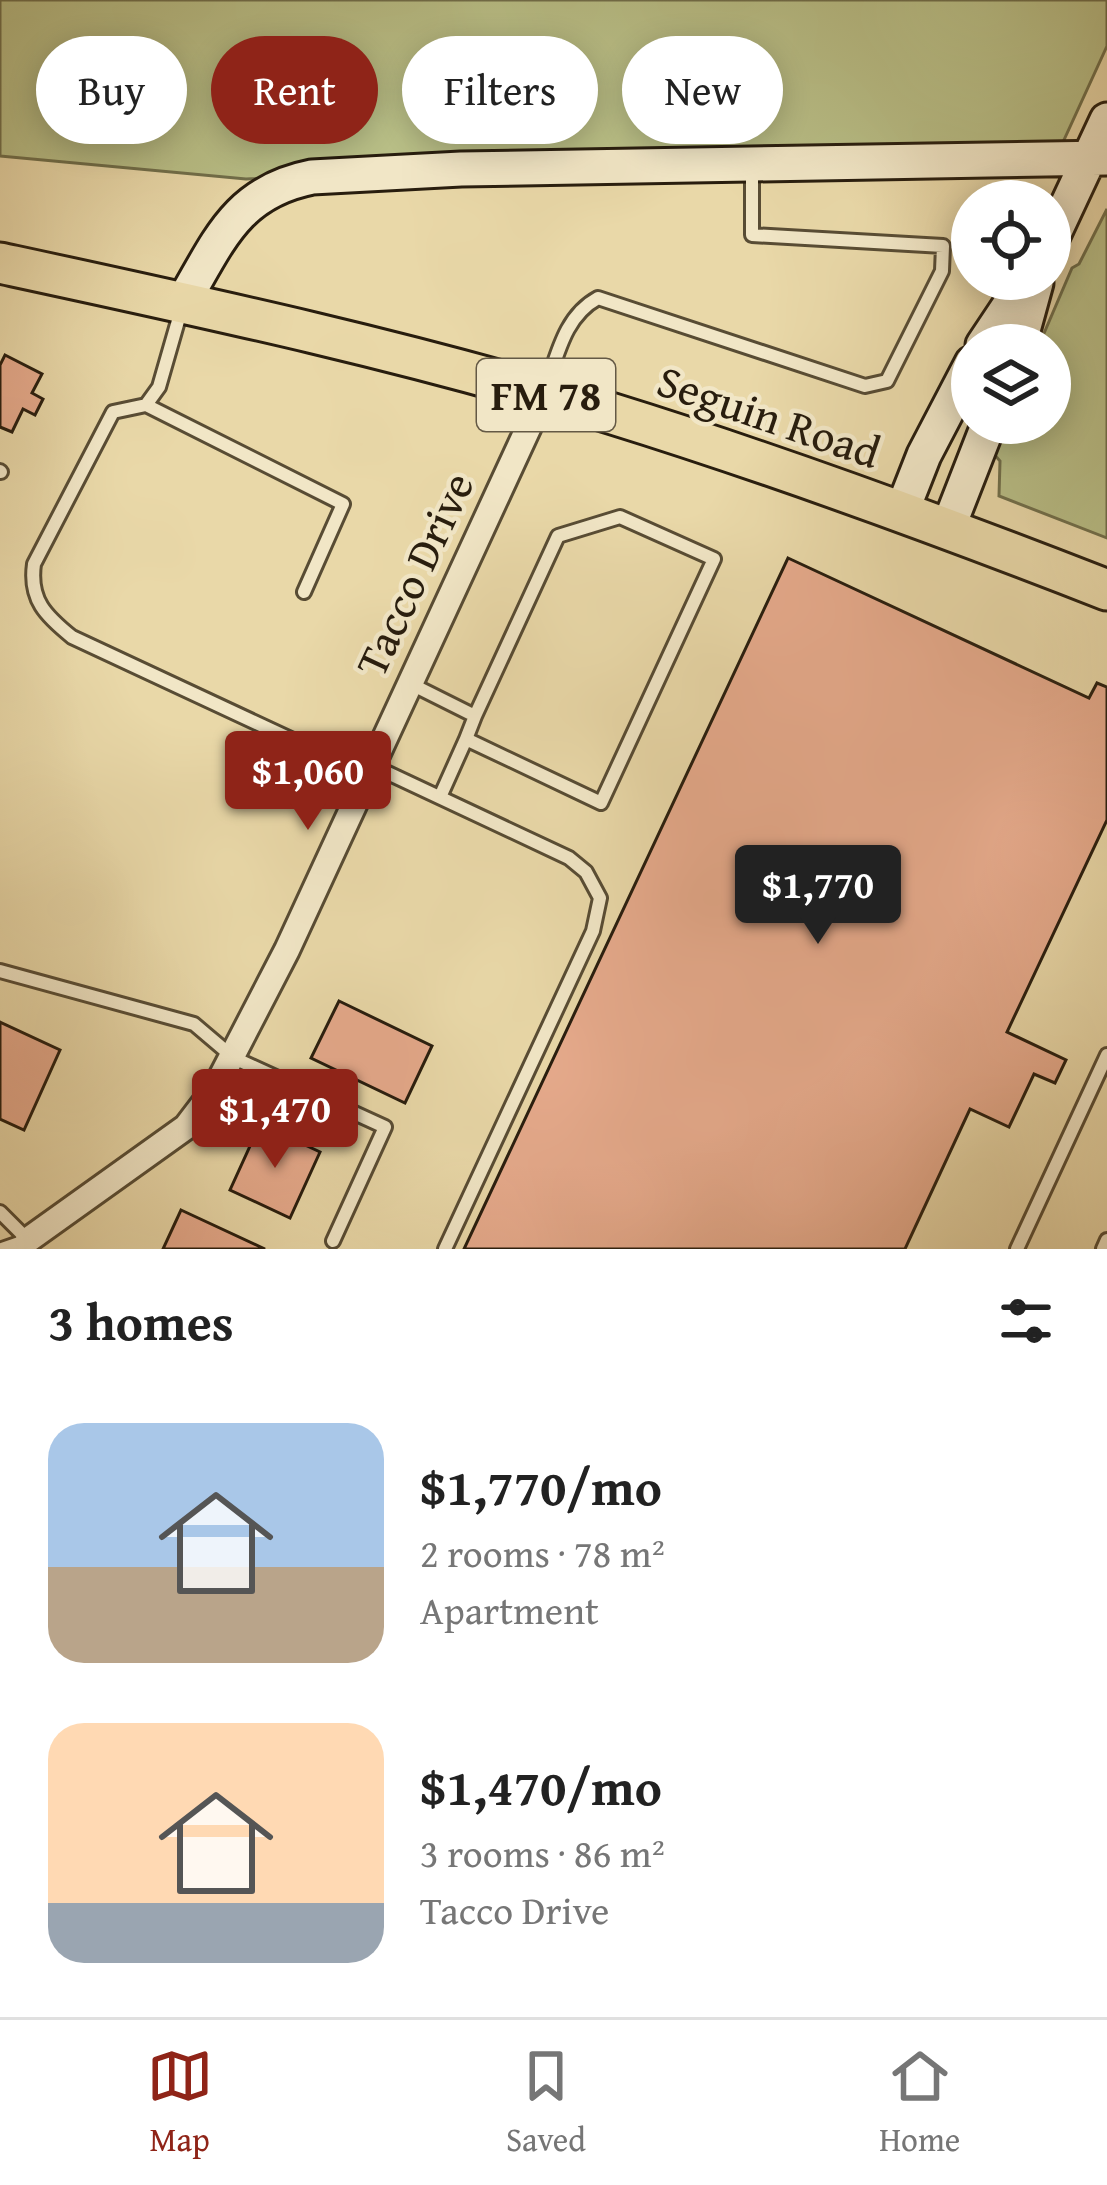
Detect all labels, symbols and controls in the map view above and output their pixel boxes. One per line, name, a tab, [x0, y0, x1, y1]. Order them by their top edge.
chip: Buy	[36, 36, 187, 144]
chip: Rent	[211, 36, 378, 144]
chip: Filters	[402, 36, 598, 144]
chip: New	[622, 36, 783, 144]
map controls	[951, 180, 1071, 444]
button: locate	[951, 180, 1071, 300]
button: layers	[951, 324, 1071, 444]
street label: Seguin Road	[649, 347, 889, 484]
road number: FM 78	[477, 359, 615, 431]
street label: Tacco Drive	[338, 461, 489, 687]
pin: $1,060	[210, 731, 406, 833]
text: $1,060	[252, 741, 364, 798]
pin: $1,770	[720, 845, 916, 947]
text: $1,770	[762, 855, 874, 912]
pin: $1,470	[177, 1069, 373, 1171]
text: $1,470	[219, 1079, 331, 1136]
text: 3 homes	[48, 1284, 234, 1359]
icon: filters	[993, 1288, 1059, 1354]
text: $1,770/mo	[420, 1449, 662, 1524]
icon: home	[144, 1471, 288, 1615]
text: 2 rooms · 78 m²	[420, 1524, 665, 1581]
text: Apartment	[420, 1581, 599, 1638]
text: $1,470/mo	[420, 1749, 662, 1824]
icon: home	[144, 1771, 288, 1915]
text: 3 rooms · 86 m²	[420, 1824, 665, 1881]
text: Tacco Drive	[420, 1881, 609, 1938]
tab: Map	[147, 2043, 213, 2163]
tab: Saved	[506, 2043, 586, 2163]
tab: Home	[879, 2043, 960, 2163]

